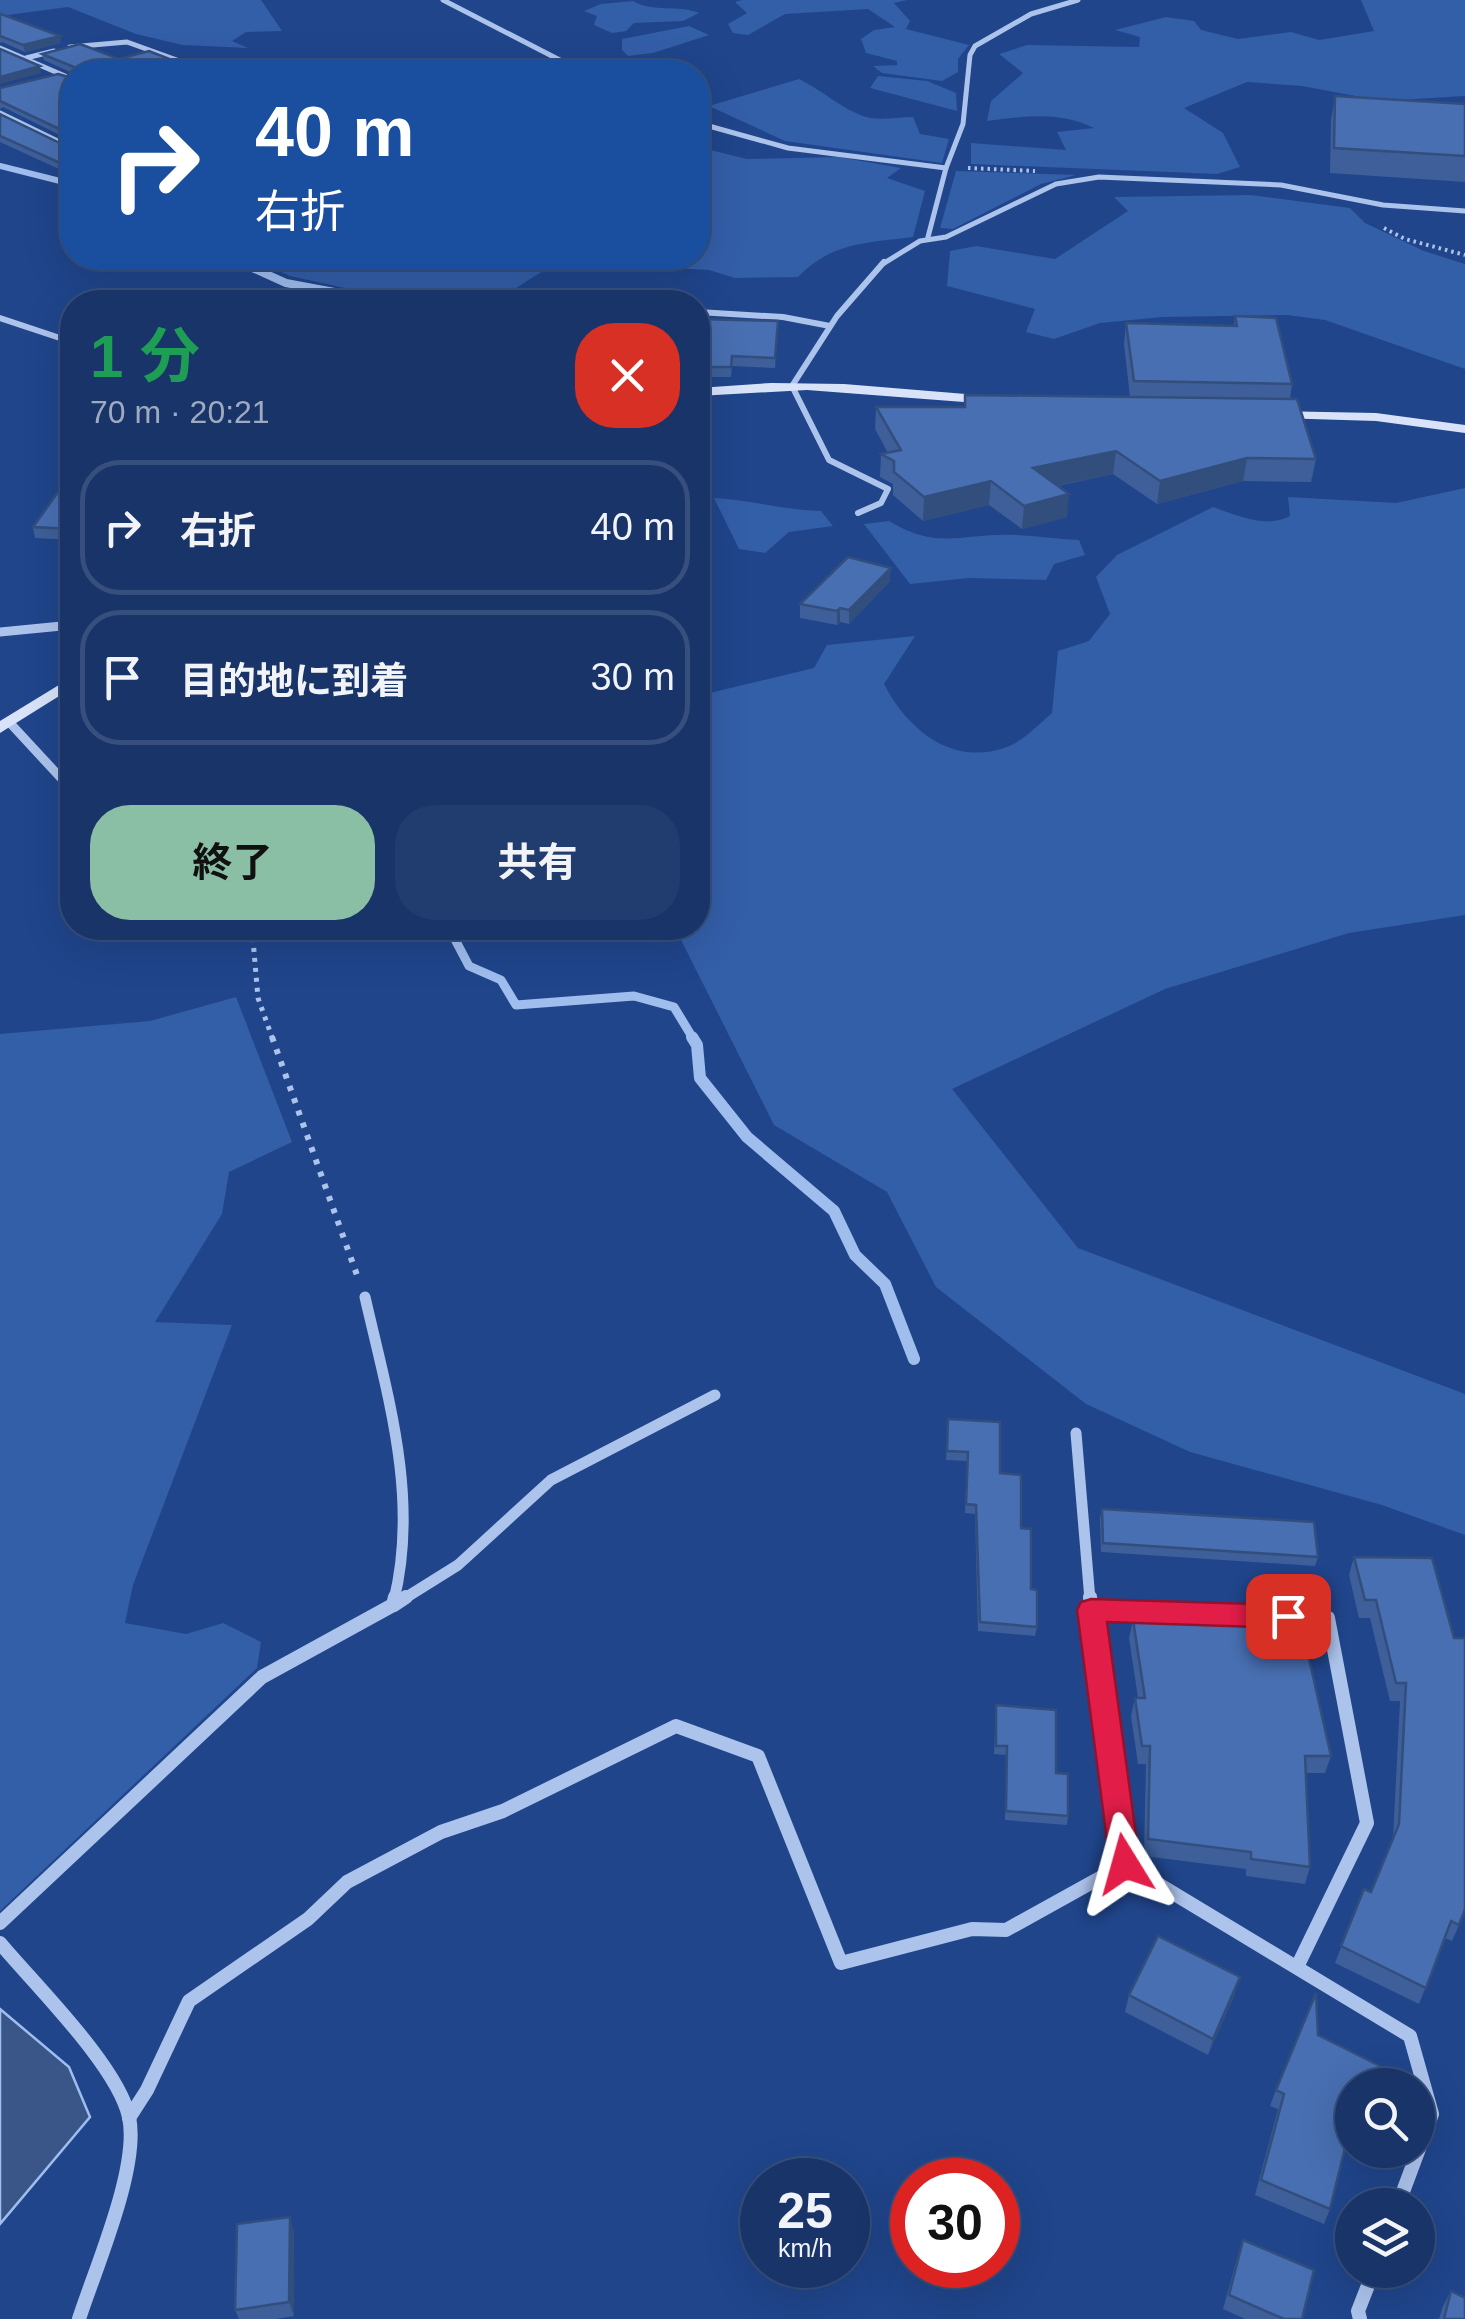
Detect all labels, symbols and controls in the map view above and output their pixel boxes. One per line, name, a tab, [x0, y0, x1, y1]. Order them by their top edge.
text: 40 m	[255, 93, 415, 171]
icon: right	[90, 100, 220, 230]
text: 右折	[255, 186, 345, 237]
text: 1 分	[90, 323, 200, 390]
button: close	[575, 323, 680, 428]
text: 70 m · 20:21	[90, 394, 270, 430]
icon: right	[95, 500, 150, 555]
text: 40 m	[591, 506, 675, 548]
text: 右折	[180, 510, 256, 552]
icon: arrive	[95, 650, 150, 705]
text: 30 m	[591, 656, 675, 698]
text: 目的地に到着	[180, 660, 408, 702]
button: 終了	[90, 805, 375, 920]
button: 共有	[395, 805, 680, 920]
pin	[1246, 1574, 1331, 1659]
icon: arrive	[1261, 1589, 1316, 1644]
position arrow	[1073, 1812, 1177, 1916]
map controls	[1335, 2068, 1435, 2288]
button: search	[1335, 2068, 1435, 2168]
speed limit sign: 30	[890, 2158, 1020, 2288]
text: 25	[777, 2183, 833, 2239]
button: layers	[1335, 2188, 1435, 2288]
text: km/h	[778, 2234, 832, 2262]

